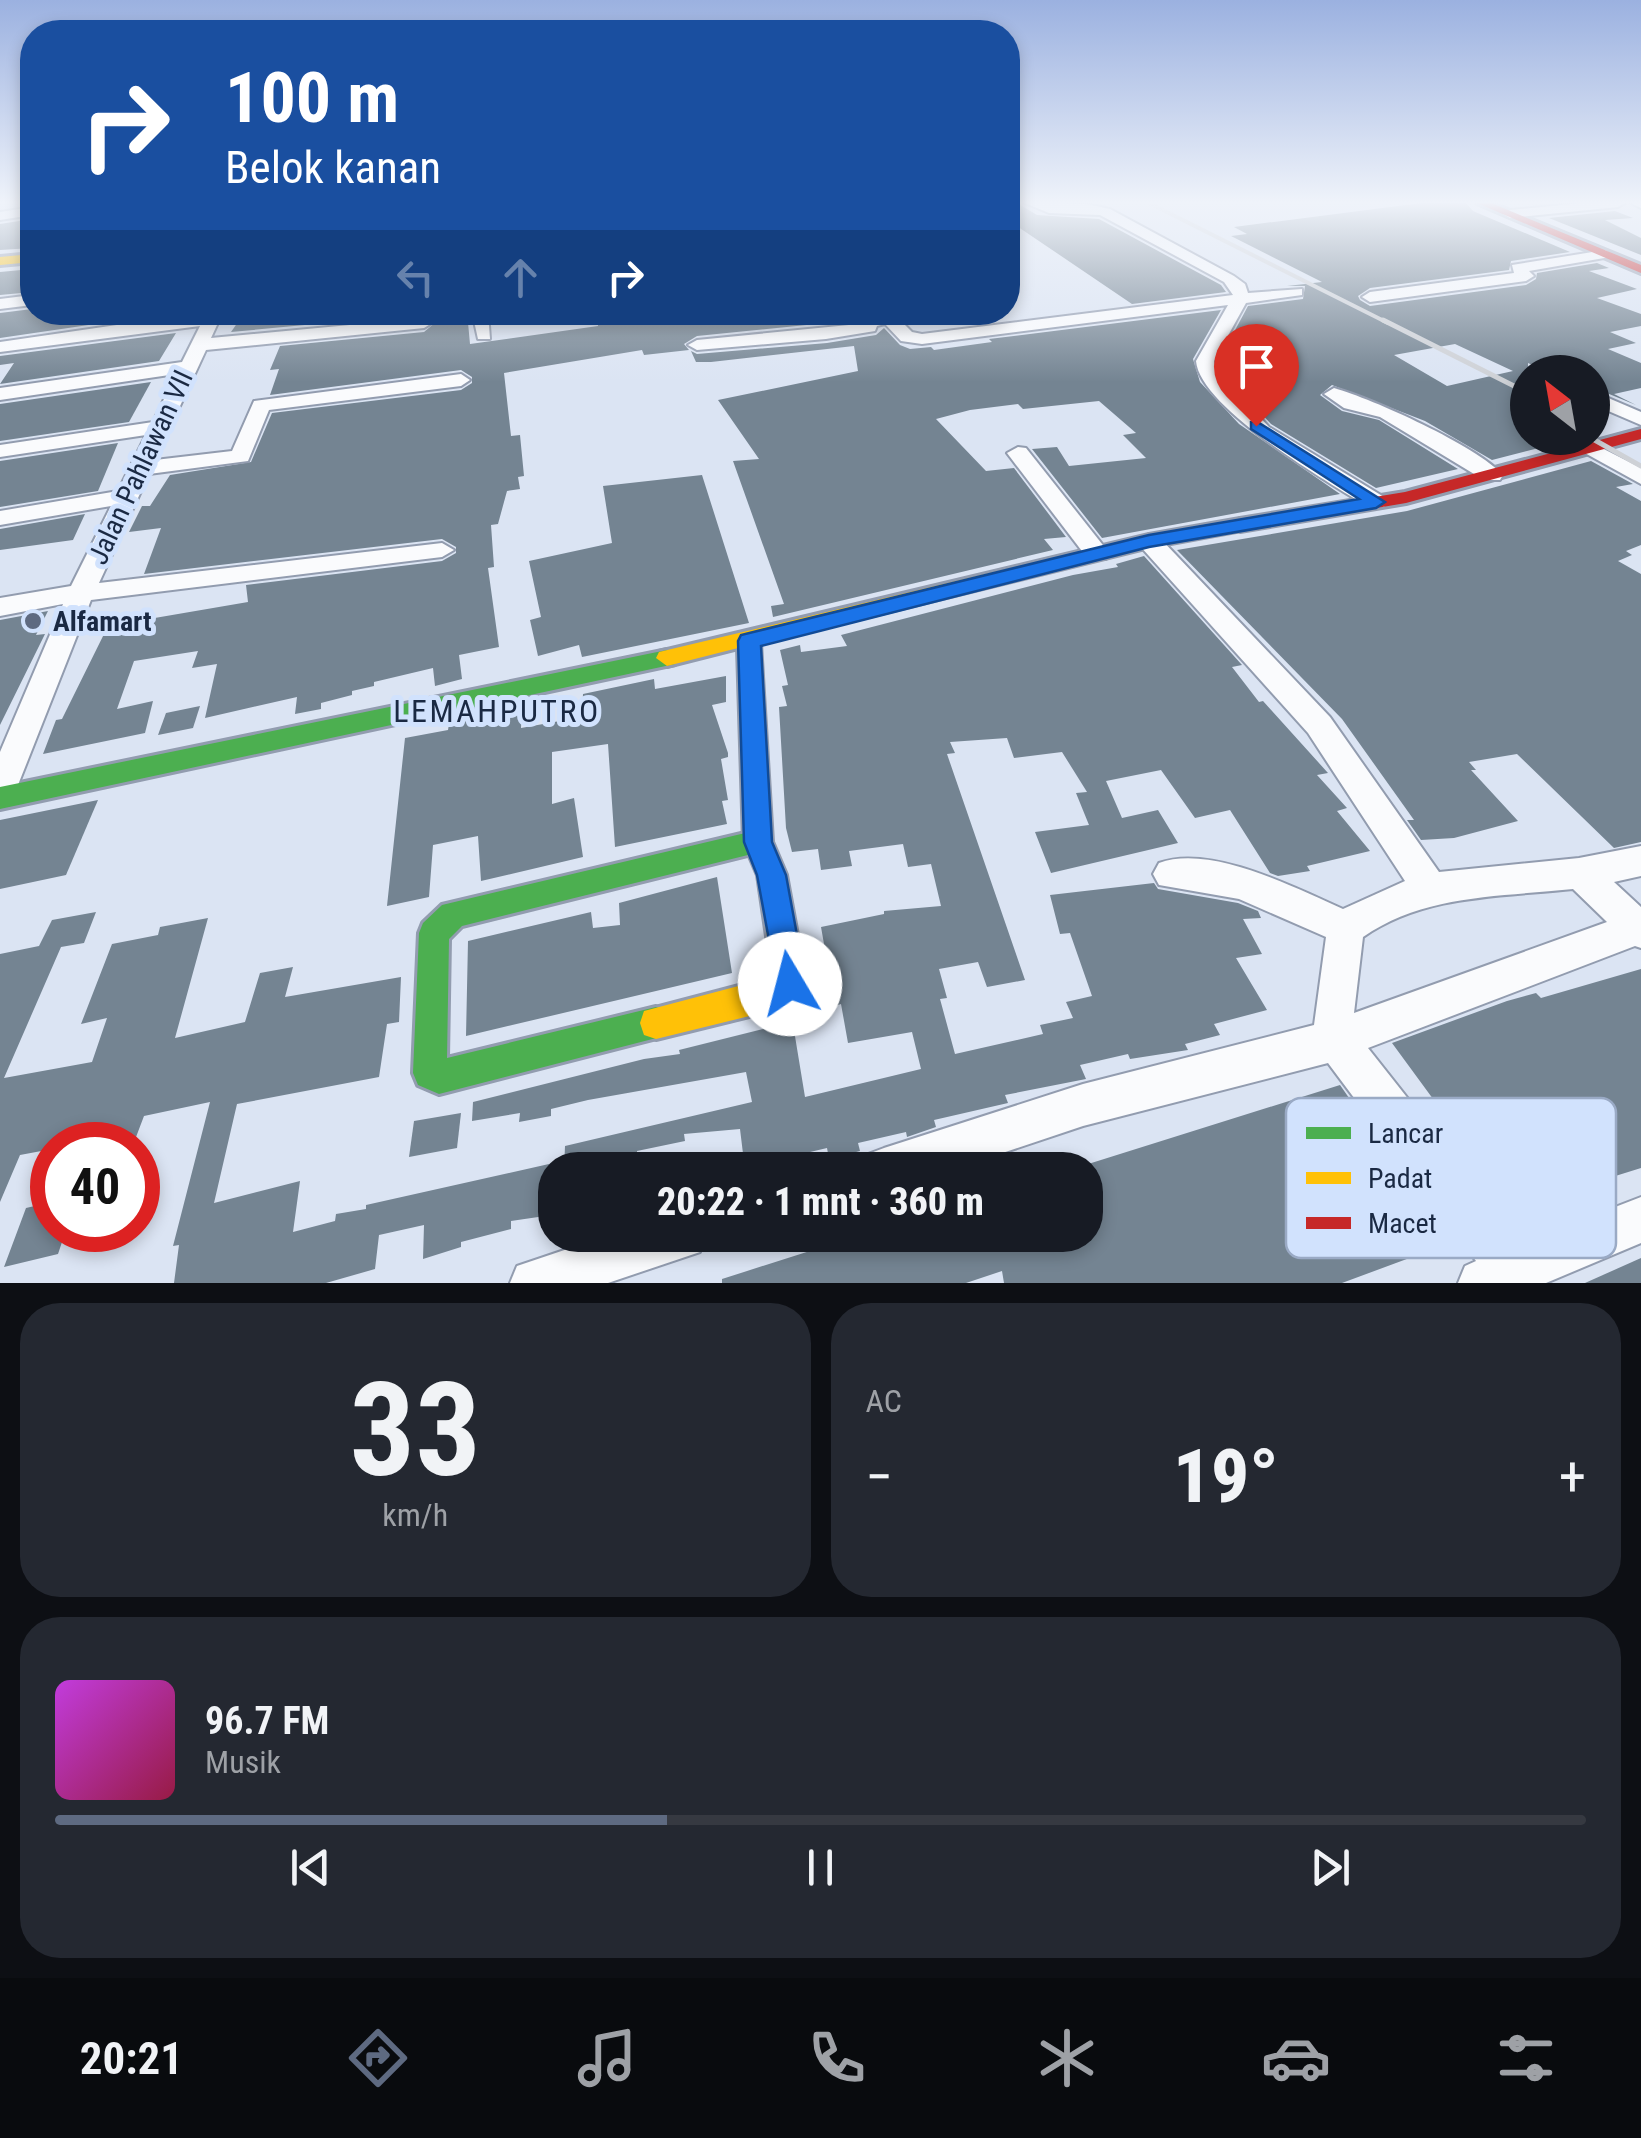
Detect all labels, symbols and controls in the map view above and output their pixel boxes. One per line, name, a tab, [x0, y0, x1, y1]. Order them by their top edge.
text: 100 m	[225, 57, 399, 139]
icon: right	[60, 60, 190, 190]
text: Belok kanan	[225, 141, 441, 194]
icon: left	[388, 250, 443, 305]
icon: ahead	[493, 250, 548, 305]
icon: right	[598, 250, 653, 305]
pin	[1214, 324, 1299, 427]
icon: arrive	[1229, 339, 1284, 394]
north arrow	[1510, 355, 1610, 455]
map controls	[1510, 355, 1610, 455]
street label: Jalan Pahlawan VII	[81, 365, 200, 569]
place label: Alfamart	[53, 605, 152, 638]
marker: Alfamart	[22, 610, 44, 632]
district label: LEMAHPUTRO	[393, 692, 601, 730]
position arrow	[738, 932, 842, 1036]
legend	[1286, 1098, 1616, 1258]
text: Lancar	[1368, 1117, 1443, 1150]
speed limit sign: 40	[30, 1122, 160, 1252]
text: Padat	[1368, 1162, 1432, 1195]
text: 20:22 · 1 mnt · 360 m	[657, 1180, 984, 1224]
text: Macet	[1368, 1207, 1437, 1240]
text: 33	[350, 1354, 481, 1507]
text: AC	[866, 1382, 902, 1420]
text: 19°	[1173, 1432, 1279, 1520]
text: −	[866, 1445, 893, 1509]
text: +	[1559, 1445, 1586, 1509]
text: km/h	[382, 1496, 448, 1534]
text: 96.7 FM	[205, 1699, 329, 1743]
text: Musik	[205, 1743, 281, 1781]
icon: previous	[283, 1840, 338, 1895]
icon: pause	[793, 1840, 848, 1895]
icon: next	[1303, 1840, 1358, 1895]
icon: directions	[343, 2023, 413, 2093]
icon: music	[572, 2023, 642, 2093]
icon: phone	[802, 2023, 872, 2093]
icon: climate	[1032, 2023, 1102, 2093]
icon: car	[1261, 2023, 1331, 2093]
icon: filters	[1491, 2023, 1561, 2093]
text: 20:21	[80, 2032, 183, 2085]

